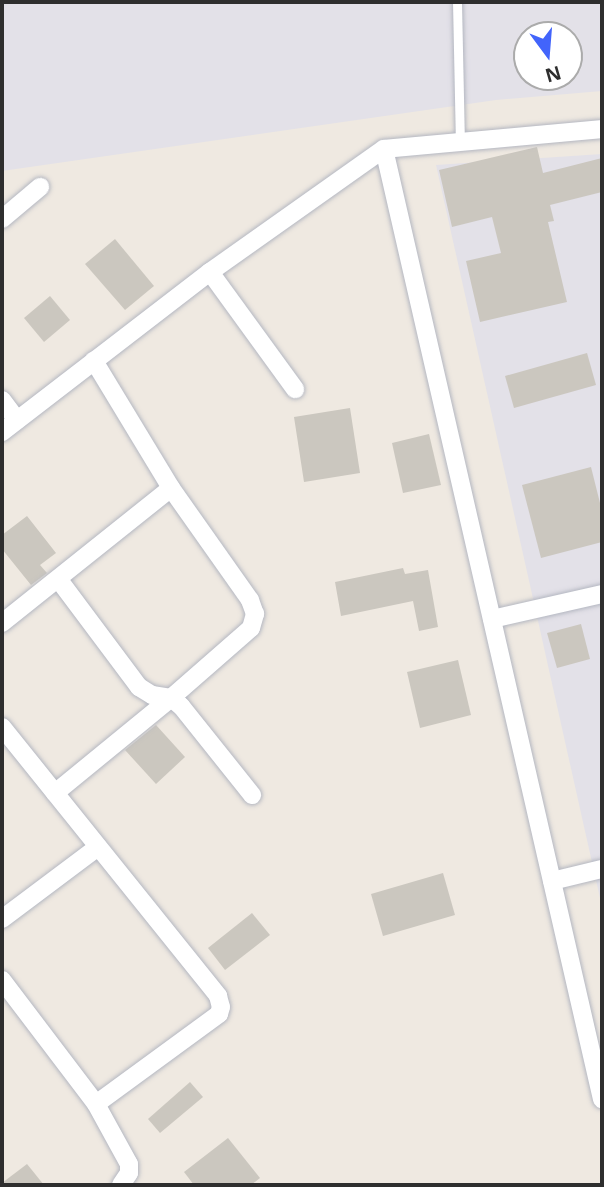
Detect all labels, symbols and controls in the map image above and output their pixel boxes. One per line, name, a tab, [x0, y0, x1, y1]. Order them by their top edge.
north arrow	[513, 21, 583, 91]
text: N	[542, 60, 564, 89]

